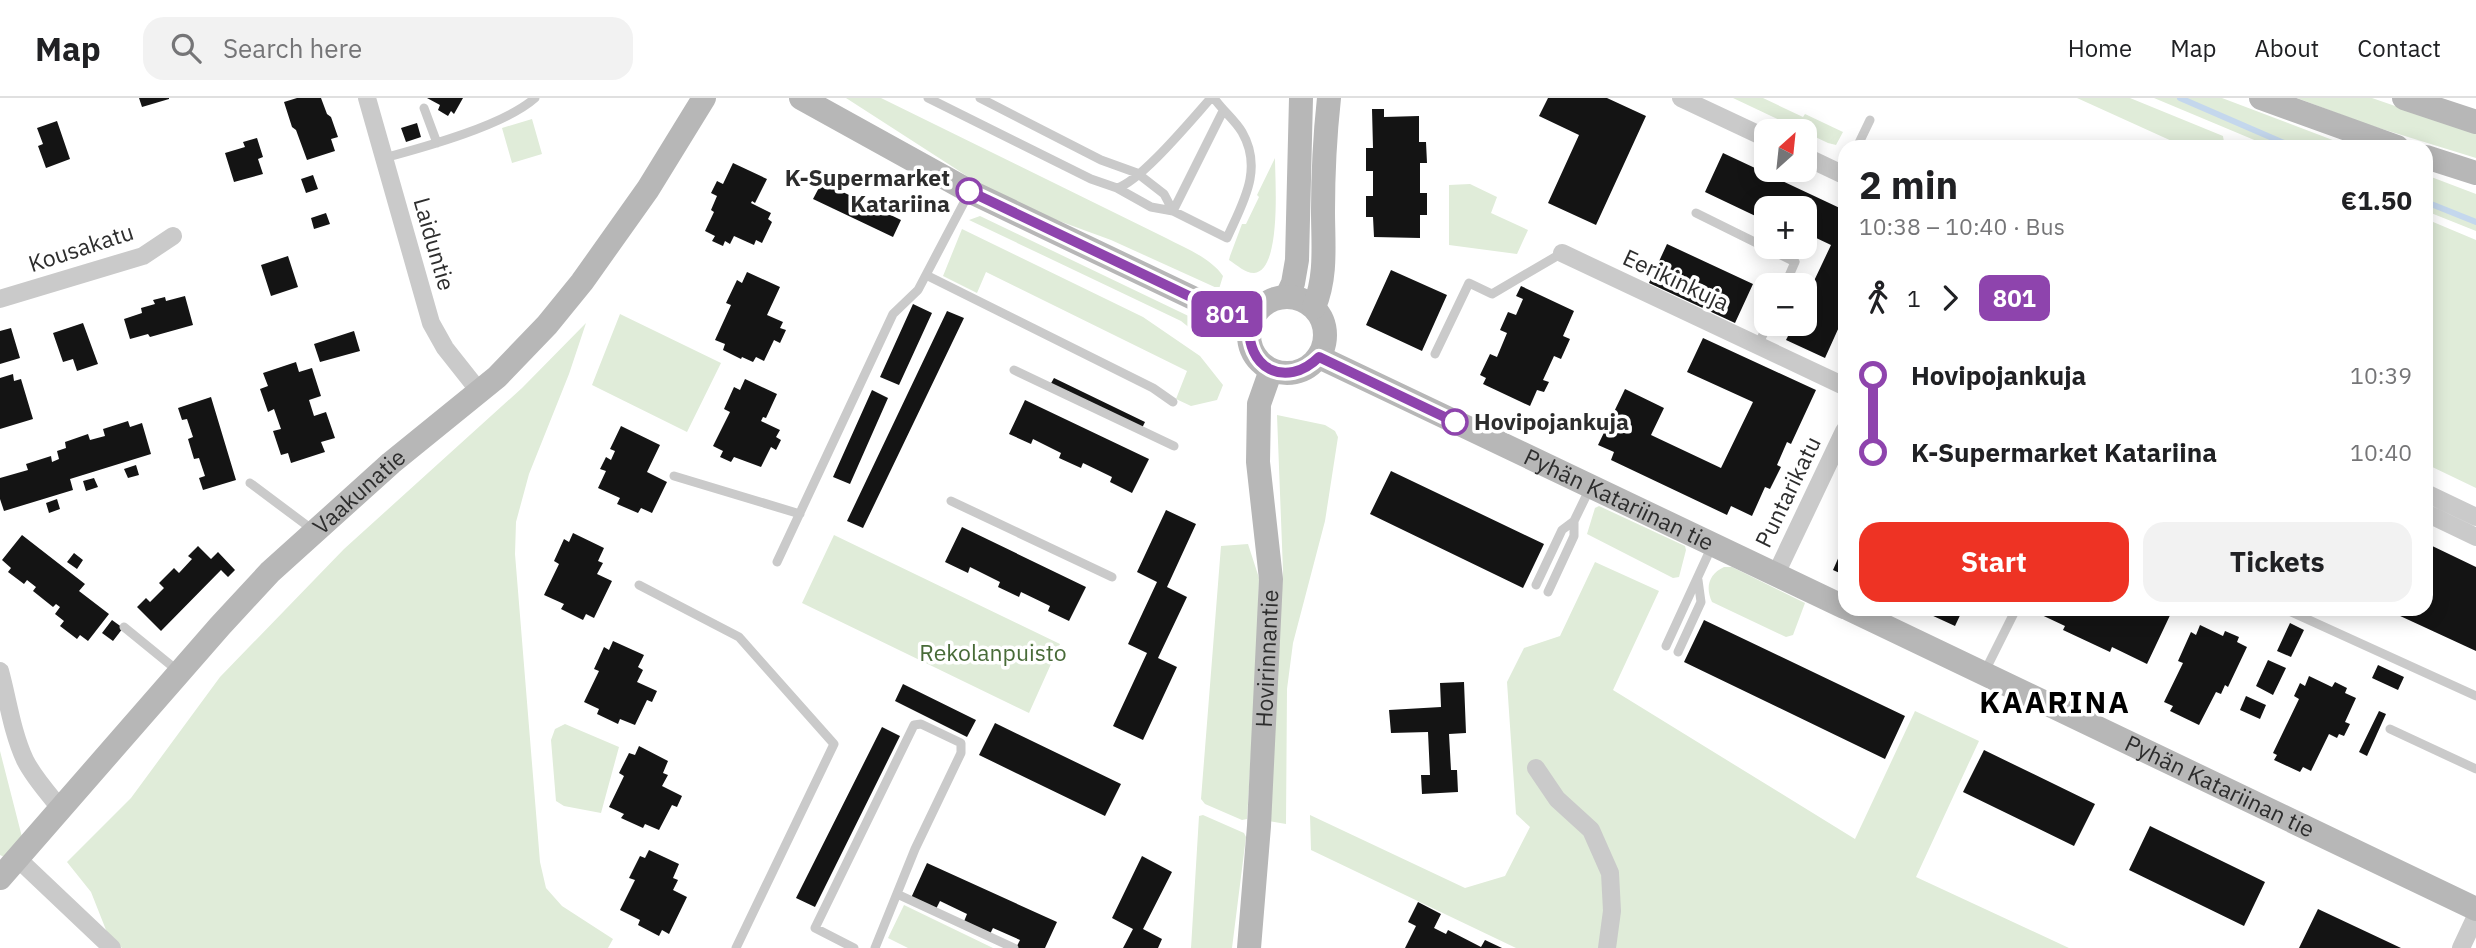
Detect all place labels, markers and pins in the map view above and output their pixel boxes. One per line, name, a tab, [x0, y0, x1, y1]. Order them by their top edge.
place label: K-Supermarket Katariina	[785, 162, 950, 218]
marker: K-Supermarket Katariina	[956, 178, 982, 204]
place label: Hovipojankuja	[1474, 406, 1629, 436]
marker: Hovipojankuja	[1442, 409, 1468, 435]

